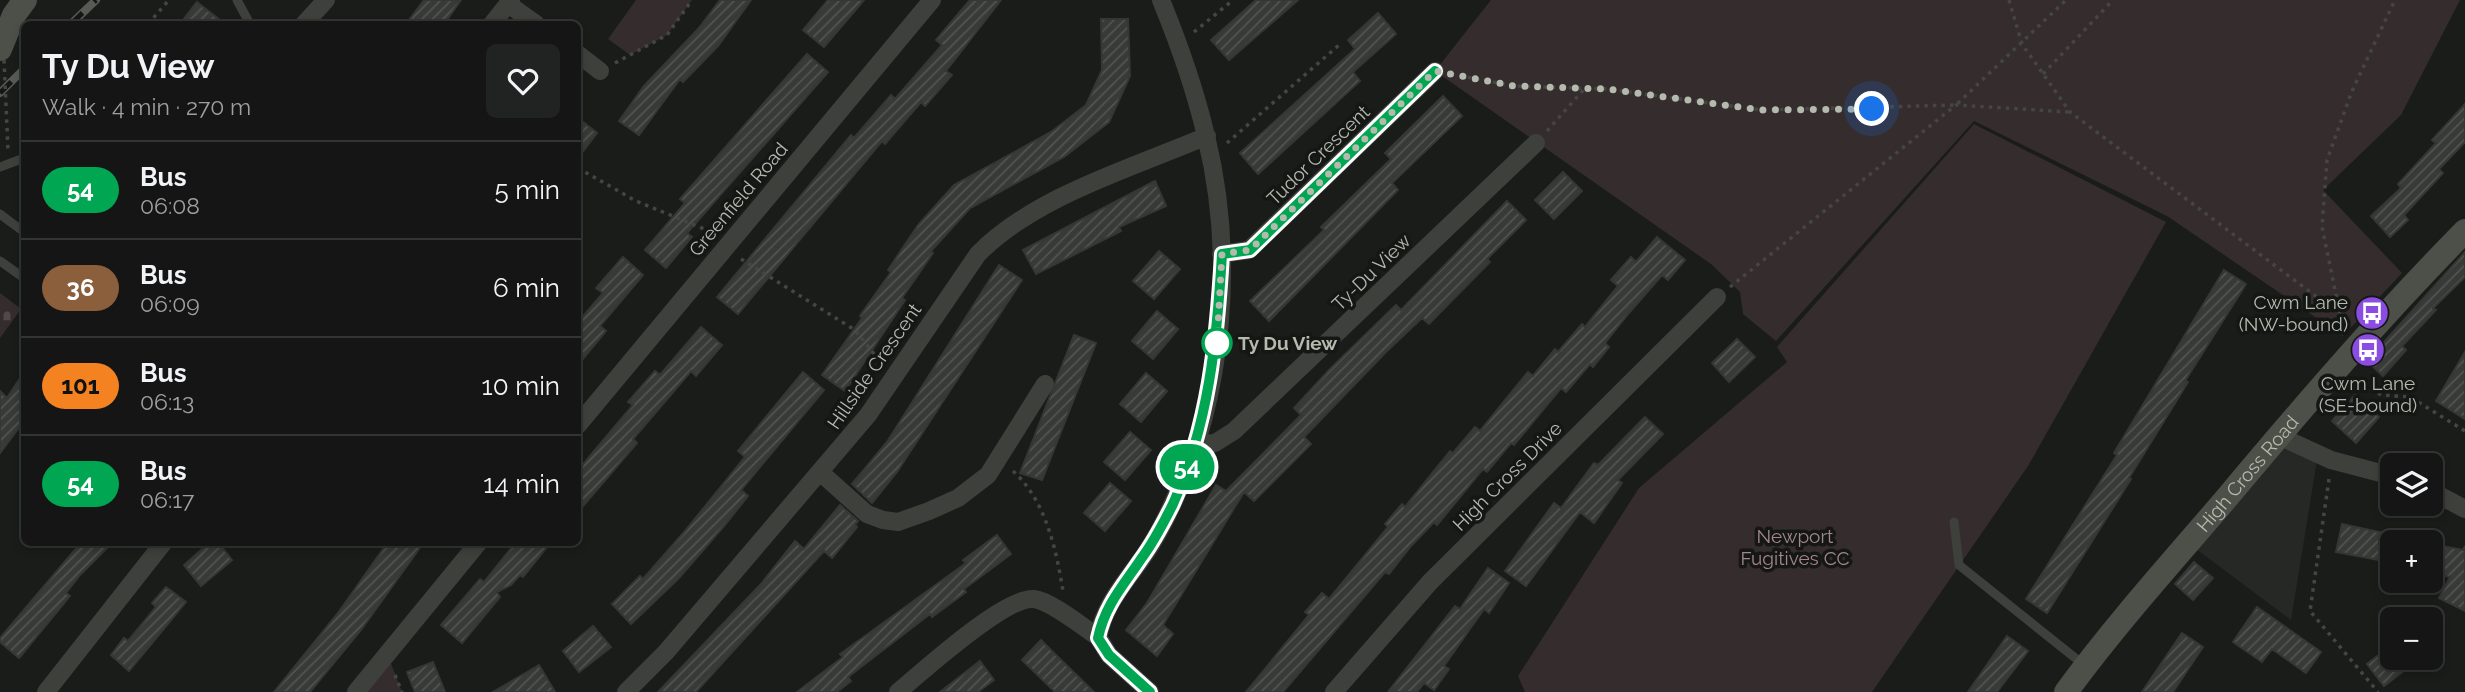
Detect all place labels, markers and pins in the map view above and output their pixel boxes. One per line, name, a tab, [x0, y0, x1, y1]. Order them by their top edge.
place label: Cwm Lane (NW-bound)	[2239, 291, 2348, 335]
bus stop icon: Cwm Lane (NW-bound)	[2353, 294, 2391, 332]
marker: Ty Du View	[1202, 328, 1232, 358]
bus stop icon: Cwm Lane (SE-bound)	[2349, 331, 2387, 369]
place label: Ty Du View	[1238, 332, 1337, 354]
place label: Cwm Lane (SE-bound)	[2319, 372, 2417, 416]

